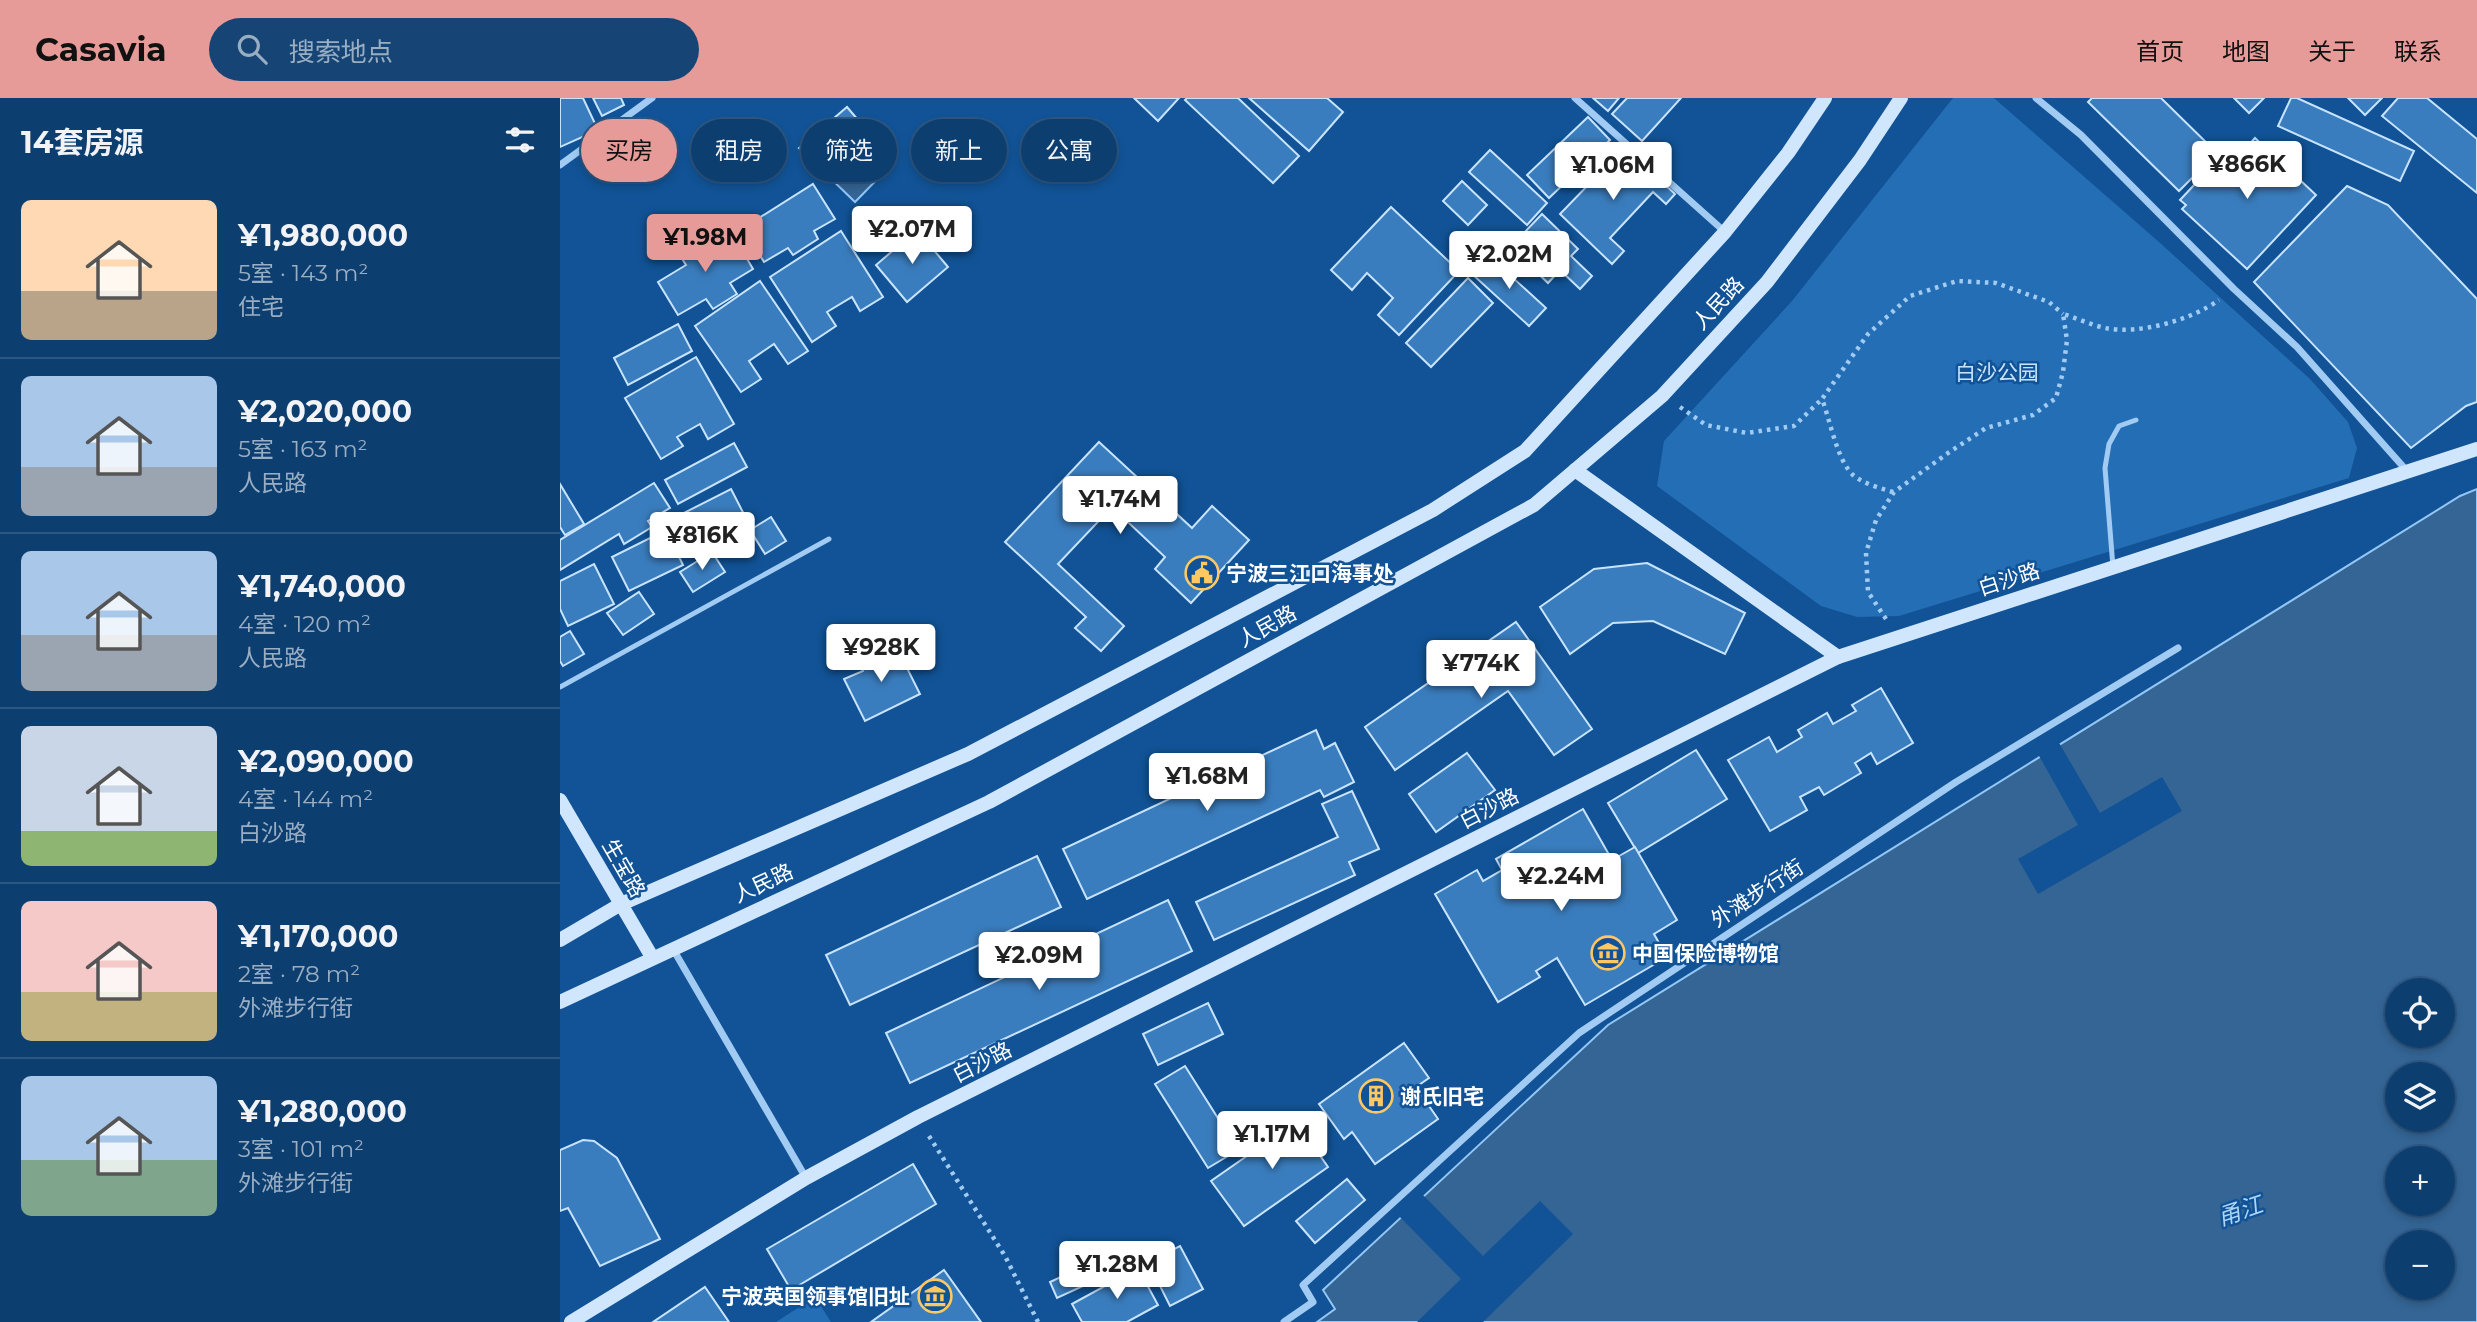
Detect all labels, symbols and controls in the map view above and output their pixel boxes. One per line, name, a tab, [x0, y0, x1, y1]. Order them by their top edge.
search box	[209, 18, 699, 81]
text: Casavia	[35, 29, 167, 69]
icon: search	[233, 30, 271, 68]
text: 搜索地点	[289, 36, 393, 68]
text: 首页	[2136, 37, 2184, 66]
text: 地图	[2222, 37, 2270, 66]
text: 关于	[2308, 37, 2356, 66]
text: 联系	[2394, 37, 2442, 66]
chip: 买房	[581, 119, 677, 182]
chip: 租房	[691, 119, 787, 182]
chip: 筛选	[801, 119, 897, 182]
chip: 新上	[911, 119, 1007, 182]
chip: 公寓	[1021, 119, 1117, 182]
icon: filters	[501, 121, 539, 159]
text: 14套房源	[21, 124, 143, 161]
pin: ¥866K	[2198, 141, 2296, 201]
pin: ¥1.06M	[1556, 142, 1670, 202]
text: ¥866K	[2208, 150, 2286, 178]
text: ¥1.06M	[1571, 151, 1655, 179]
pin: ¥2.07M	[855, 206, 969, 266]
pin: ¥1.98M	[648, 214, 762, 274]
text: ¥2.07M	[868, 215, 956, 243]
text: ¥1,980,000	[238, 217, 408, 254]
text: ¥1.98M	[663, 223, 747, 251]
icon: home	[77, 228, 161, 312]
pin: ¥2.02M	[1452, 232, 1566, 291]
text: ¥2.02M	[1465, 240, 1553, 268]
text: 5室 · 143 m²	[238, 259, 368, 287]
street label: 人民路	[1687, 271, 1749, 335]
text: 住宅	[238, 293, 284, 321]
park label: 白沙公园	[1955, 360, 2039, 385]
text: ¥2,020,000	[238, 393, 412, 430]
icon: home	[77, 404, 161, 488]
text: 5室 · 163 m²	[238, 435, 367, 463]
text: 人民路	[238, 469, 307, 497]
pin: ¥1.74M	[1063, 476, 1177, 536]
text: ¥1.74M	[1079, 485, 1161, 513]
pin: ¥816K	[653, 512, 751, 572]
text: ¥816K	[666, 521, 738, 549]
public building icon: 宁波三江口海事处	[1183, 554, 1221, 592]
street label: 白沙路	[1975, 557, 2043, 601]
place label: 宁波三江口海事处	[1226, 561, 1394, 586]
text: ¥1,740,000	[238, 568, 406, 605]
icon: home	[77, 579, 161, 663]
street label: 人民路	[1233, 600, 1301, 652]
text: 4室 · 120 m²	[238, 610, 371, 638]
pin: ¥928K	[832, 624, 930, 684]
text: ¥928K	[842, 633, 920, 661]
pin: ¥774K	[1432, 640, 1530, 700]
text: 人民路	[238, 644, 307, 672]
text: ¥774K	[1442, 649, 1520, 677]
text: ¥2,090,000	[238, 743, 414, 780]
icon: home	[77, 754, 161, 838]
pin: ¥1.68M	[1150, 754, 1264, 813]
text: ¥1.68M	[1165, 762, 1249, 790]
street label: 白沙路	[1455, 783, 1523, 833]
text: 4室 · 144 m²	[238, 785, 373, 813]
text: 白沙路	[238, 819, 307, 847]
street label: 生宝路	[597, 834, 651, 902]
pin: ¥2.24M	[1504, 854, 1618, 913]
street label: 外滩步行街	[1706, 854, 1808, 932]
street label: 人民路	[729, 858, 797, 908]
text: ¥2.24M	[1517, 862, 1605, 890]
text: ¥1,170,000	[238, 918, 398, 955]
icon: home	[77, 929, 161, 1013]
pin: ¥2.09M	[982, 932, 1096, 992]
museum icon: 中国保险博物馆	[1589, 934, 1627, 972]
text: ¥2.09M	[995, 941, 1083, 969]
place label: 中国保险博物馆	[1632, 941, 1779, 966]
text: 2室 · 78 m²	[238, 960, 360, 988]
map controls	[2385, 978, 2455, 1300]
button: locate	[2385, 978, 2455, 1048]
text: 外滩步行街	[238, 994, 353, 1022]
street label: 白沙路	[948, 1037, 1016, 1087]
button: layers	[2385, 1062, 2455, 1132]
building icon: 谢氏旧宅	[1357, 1077, 1395, 1115]
place label: 谢氏旧宅	[1400, 1084, 1484, 1109]
text: ¥1,280,000	[238, 1093, 407, 1130]
icon: home	[77, 1104, 161, 1188]
pin: ¥1.17M	[1215, 1112, 1329, 1171]
text: ¥1.17M	[1233, 1120, 1311, 1148]
text: 3室 · 101 m²	[238, 1135, 364, 1163]
button: +	[2385, 1146, 2455, 1216]
text: 外滩步行街	[238, 1169, 353, 1197]
water label: 甬江	[2214, 1189, 2269, 1232]
button: −	[2385, 1230, 2455, 1300]
pin: ¥1.28M	[1060, 1242, 1174, 1301]
text: ¥1.28M	[1075, 1250, 1159, 1278]
museum icon: 宁波英国领事馆旧址	[916, 1277, 954, 1315]
place label: 宁波英国领事馆旧址	[721, 1284, 910, 1309]

